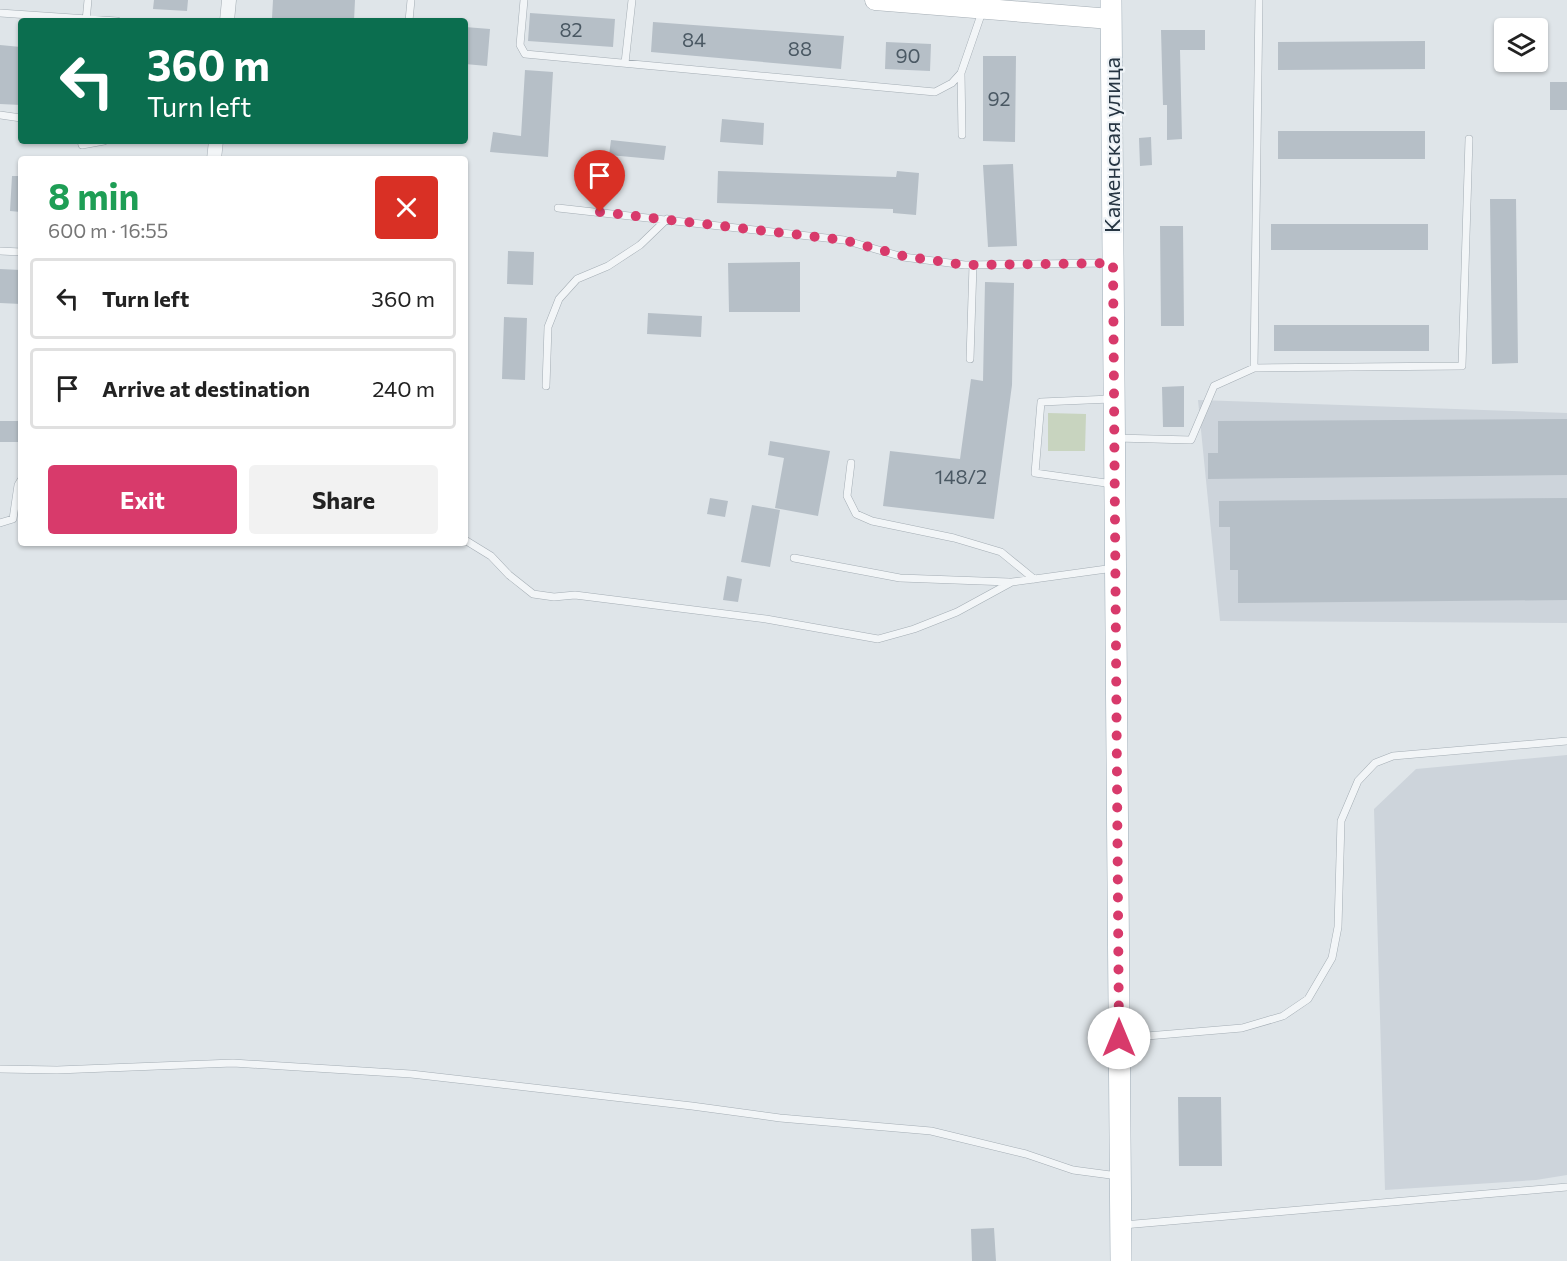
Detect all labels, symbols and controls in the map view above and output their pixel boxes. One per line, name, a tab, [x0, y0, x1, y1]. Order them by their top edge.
house number: 82	[559, 17, 583, 41]
map controls	[1494, 18, 1548, 72]
button: layers	[1494, 18, 1548, 72]
house number: 84	[682, 27, 706, 51]
house number: 88	[788, 36, 812, 60]
text: 360 m	[147, 38, 270, 90]
icon: left	[48, 42, 126, 120]
house number: 90	[895, 43, 921, 67]
street label: Каменская улица	[1098, 57, 1125, 233]
house number: 92	[987, 86, 1011, 110]
text: Turn left	[147, 90, 251, 123]
pin	[574, 150, 625, 212]
icon: arrive	[583, 159, 616, 192]
text: 8 min	[48, 173, 139, 217]
button: close	[375, 176, 438, 239]
text: 600 m · 16:55	[48, 218, 168, 242]
icon: left	[51, 282, 84, 315]
text: Turn left	[102, 285, 189, 312]
text: 360 m	[371, 285, 435, 312]
icon: arrive	[51, 372, 84, 405]
text: Arrive at destination	[102, 375, 310, 402]
text: 240 m	[372, 375, 435, 402]
house number: 148/2	[935, 464, 987, 488]
button: Exit	[48, 465, 237, 534]
button: Share	[249, 465, 438, 534]
position arrow	[1087, 1006, 1151, 1070]

